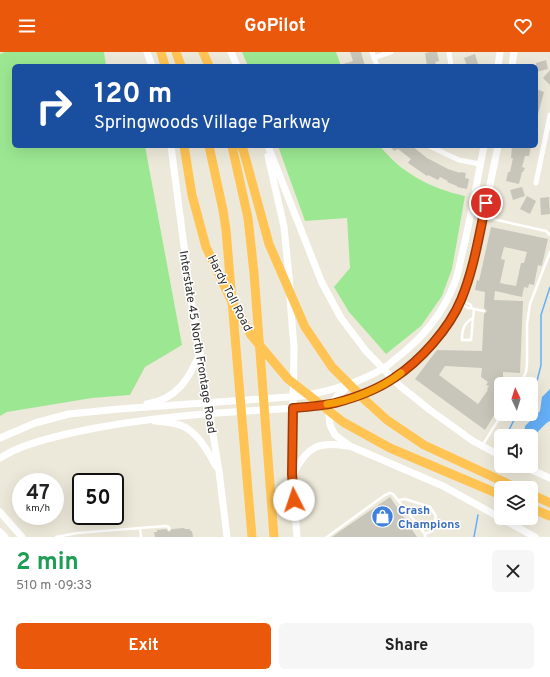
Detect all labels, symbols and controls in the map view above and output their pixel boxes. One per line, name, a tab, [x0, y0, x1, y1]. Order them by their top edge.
icon: menu	[16, 15, 38, 37]
text: GoPilot	[244, 15, 306, 38]
icon: heart	[512, 15, 534, 37]
text: 120 m	[94, 77, 172, 113]
icon: right	[28, 80, 80, 132]
text: Springwoods Village Parkway	[94, 112, 330, 135]
pin	[469, 186, 503, 220]
icon: arrive	[475, 192, 497, 214]
street label: Interstate 45 North Frontage Road	[175, 250, 219, 435]
street label: Hardy Toll Road	[203, 252, 255, 334]
north arrow	[494, 377, 538, 421]
map controls	[494, 377, 538, 525]
button: sound	[494, 429, 538, 473]
speed limit sign: 50	[72, 473, 124, 525]
position arrow	[273, 479, 315, 521]
text: 47	[26, 481, 50, 507]
button: layers	[494, 481, 538, 525]
text: km/h	[26, 502, 50, 515]
place label: Crash Champions	[398, 503, 460, 533]
shop icon: Crash Champions	[369, 504, 395, 530]
text: 2 min	[16, 548, 79, 578]
button: close	[492, 550, 534, 592]
text: 510 m · 09:33	[16, 578, 92, 594]
button: Exit	[16, 623, 271, 669]
button: Share	[279, 623, 534, 669]

